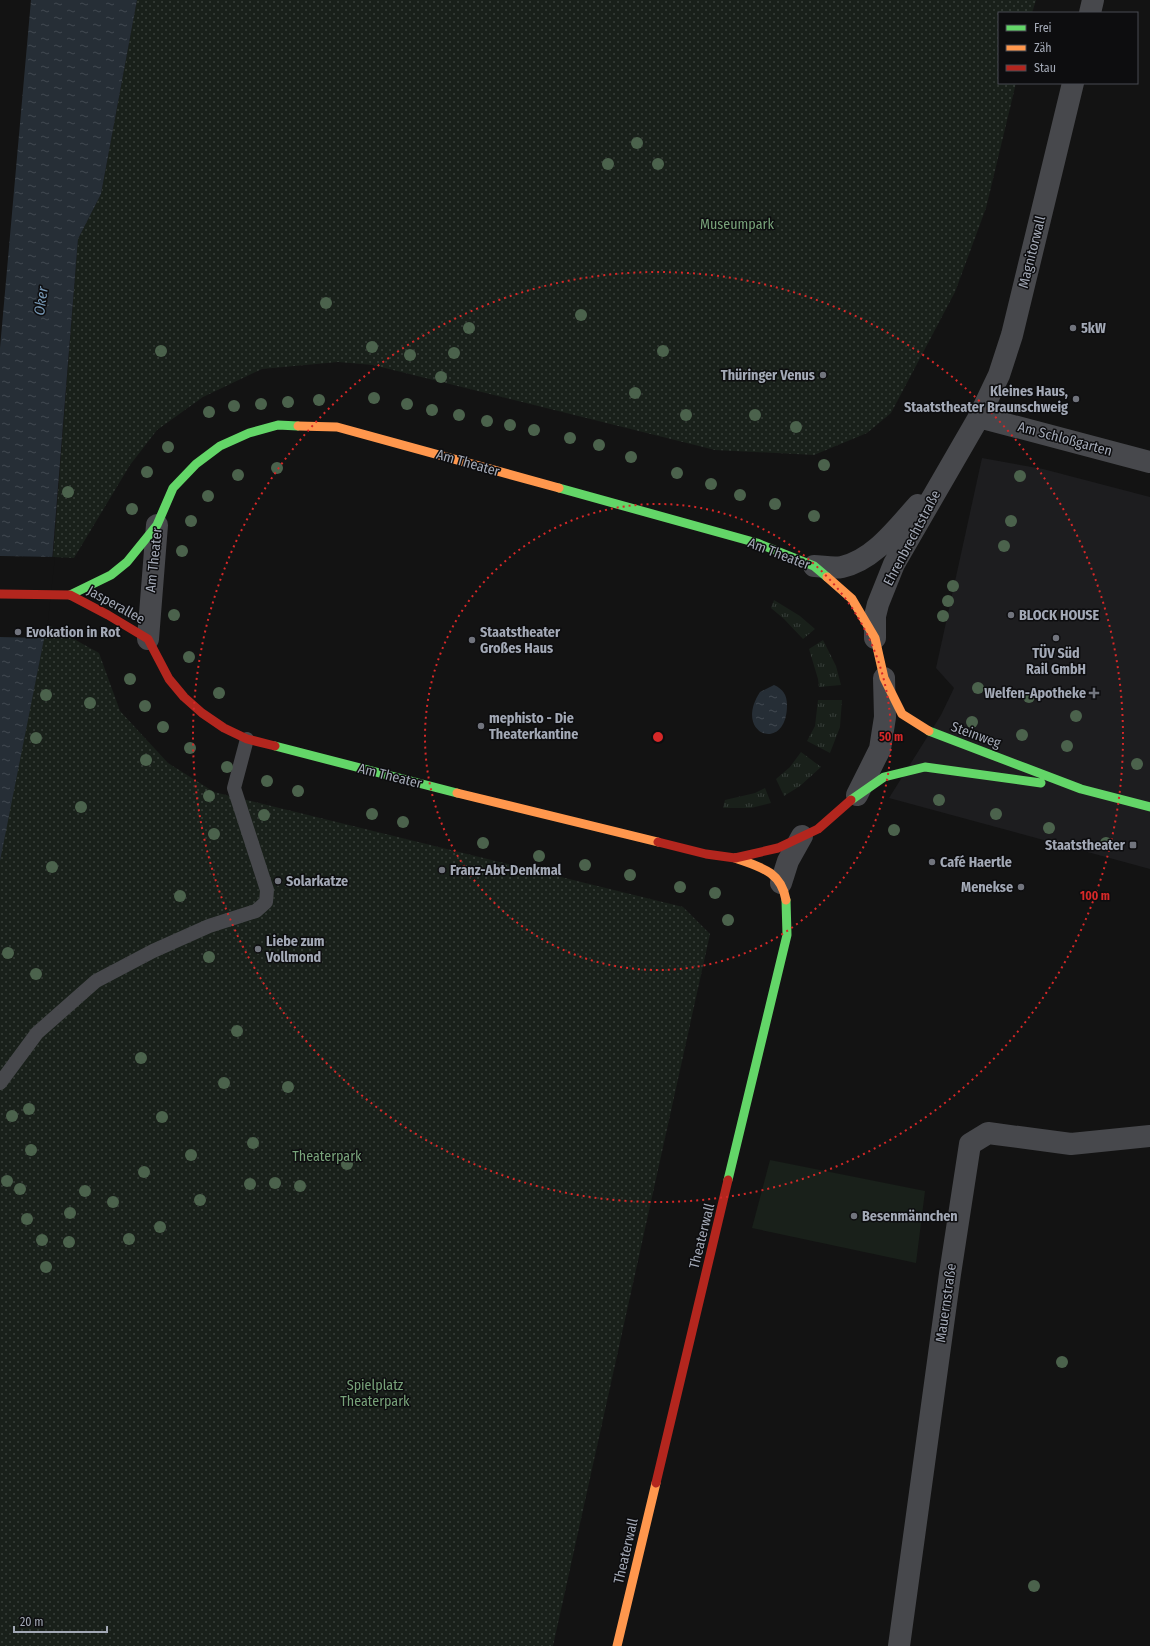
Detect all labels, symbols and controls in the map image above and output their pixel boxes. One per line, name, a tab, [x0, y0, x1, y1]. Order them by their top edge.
legend	[998, 12, 1138, 84]
text: Frei	[1034, 21, 1052, 35]
text: Zäh	[1034, 41, 1052, 55]
text: Stau	[1034, 61, 1056, 75]
street label: Magnitorwall	[1015, 214, 1049, 290]
park label: Museumpark	[700, 216, 774, 233]
water label: Oker	[30, 285, 52, 317]
place label: 5kW	[1081, 320, 1106, 337]
marker: 5kW	[1068, 323, 1078, 333]
place label: Thüringer Venus	[721, 367, 815, 384]
marker: Thüringer Venus	[818, 370, 828, 380]
place label: Kleines Haus, Staatstheater Braunschweig	[904, 383, 1068, 416]
marker: Kleines Haus, Staatstheater Braunschweig	[1071, 394, 1081, 404]
street label: Am Schloßgarten	[1016, 418, 1114, 460]
street label: Am Theater	[434, 446, 502, 480]
street label: Ehrenbrechtstraße	[880, 487, 944, 589]
street label: Am Theater	[142, 527, 166, 593]
street label: Am Theater	[746, 534, 813, 574]
street label: Jasperallee	[84, 582, 148, 628]
place label: BLOCK HOUSE	[1019, 607, 1100, 624]
marker: BLOCK HOUSE	[1006, 610, 1016, 620]
place label: Evokation in Rot	[26, 624, 121, 641]
place label: Staatstheater Großes Haus	[480, 624, 561, 657]
marker: Evokation in Rot	[13, 627, 23, 637]
marker: TÜV Süd Rail GmbH	[1051, 633, 1061, 643]
marker: Staatstheater Großes Haus	[467, 635, 477, 645]
place label: TÜV Süd Rail GmbH	[1026, 644, 1086, 678]
place label: Welfen-Apotheke	[984, 685, 1086, 702]
marker: Welfen-Apotheke	[1089, 688, 1099, 698]
place label: mephisto - Die Theaterkantine	[489, 710, 578, 743]
street label: Steinweg	[949, 718, 1004, 752]
marker: mephisto - Die Theaterkantine	[476, 721, 486, 731]
centre of rings	[651, 730, 665, 744]
text: 50 m	[879, 730, 903, 744]
street label: Am Theater	[356, 760, 424, 792]
place label: Staatstheater	[1045, 837, 1126, 854]
marker: Staatstheater	[1128, 840, 1138, 850]
place label: Café Haertle	[940, 854, 1012, 871]
marker: Café Haertle	[927, 857, 937, 867]
place label: Franz-Abt-Denkmal	[450, 862, 561, 879]
marker: Franz-Abt-Denkmal	[437, 865, 447, 875]
place label: Solarkatze	[286, 873, 348, 890]
marker: Solarkatze	[273, 876, 283, 886]
place label: Menekse	[961, 879, 1013, 896]
marker: Menekse	[1016, 882, 1026, 892]
text: 100 m	[1080, 889, 1110, 903]
place label: Liebe zum Vollmond	[265, 933, 325, 966]
marker: Liebe zum Vollmond	[253, 944, 263, 954]
park label: Theaterpark	[292, 1148, 362, 1165]
street label: Theaterwall	[686, 1201, 718, 1270]
place label: Besenmännchen	[862, 1208, 958, 1225]
marker: Besenmännchen	[849, 1211, 859, 1221]
street label: Mauernstraße	[932, 1262, 960, 1344]
park label: Spielplatz Theaterpark	[340, 1377, 410, 1410]
street label: Theaterwall	[610, 1516, 642, 1585]
scale bar	[14, 1608, 107, 1634]
text: 20 m	[20, 1615, 44, 1629]

